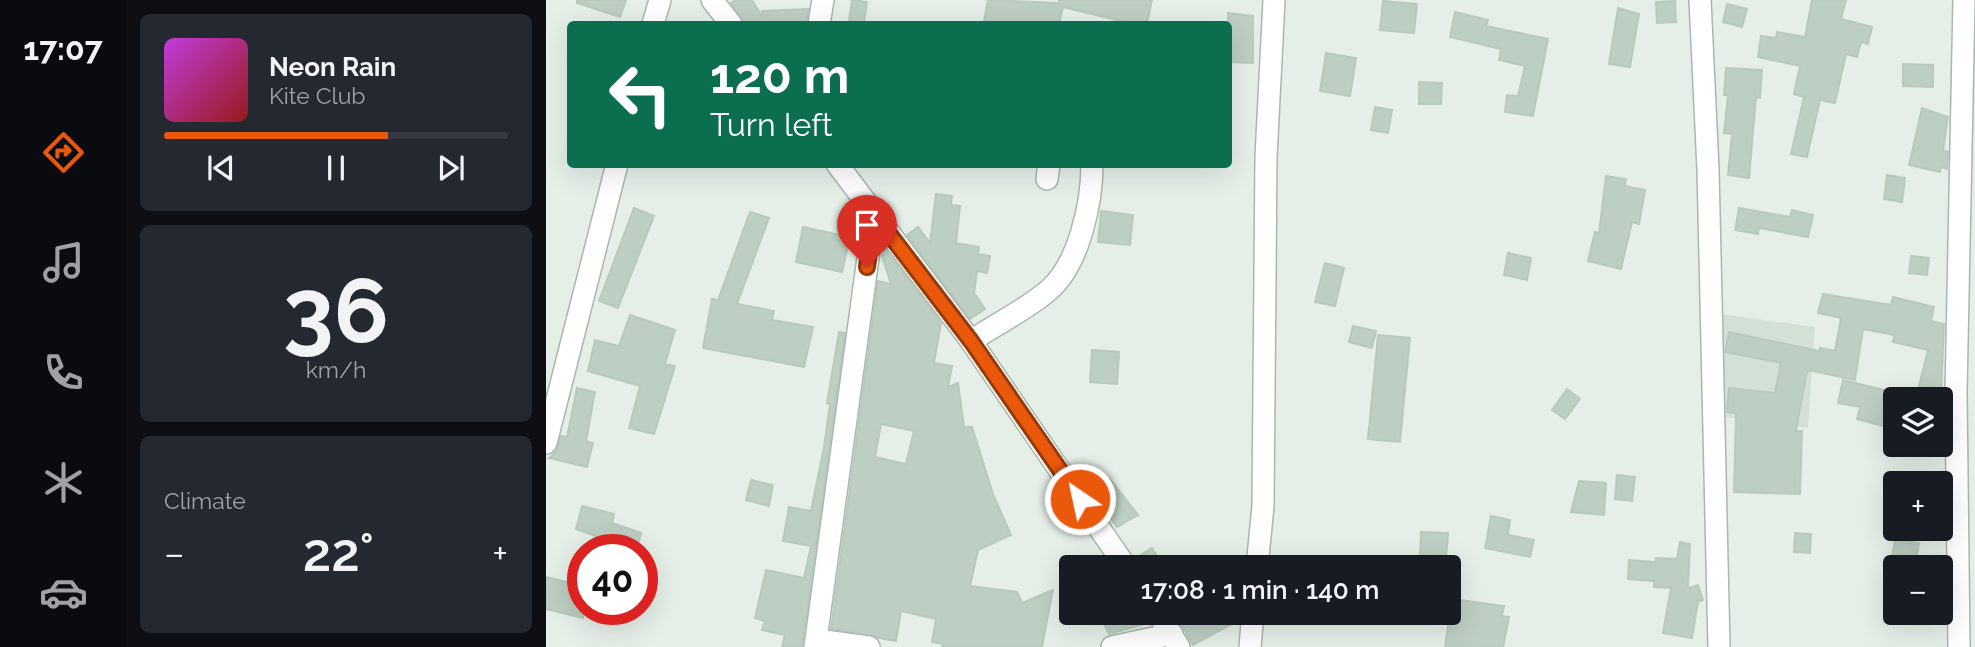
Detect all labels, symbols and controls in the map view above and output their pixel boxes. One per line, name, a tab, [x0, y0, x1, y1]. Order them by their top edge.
text: 17:07	[23, 30, 103, 67]
text: 120 m	[710, 47, 849, 104]
icon: left	[595, 49, 686, 140]
text: Neon Rain	[269, 52, 396, 82]
text: Kite Club	[269, 82, 366, 109]
text: Turn left	[710, 106, 832, 143]
icon: directions	[39, 128, 88, 177]
icon: previous	[202, 149, 240, 187]
icon: pause	[317, 149, 355, 187]
icon: next	[432, 149, 470, 187]
pin	[837, 195, 897, 267]
icon: arrive	[848, 206, 886, 244]
icon: music	[39, 238, 88, 287]
text: 36	[283, 257, 389, 364]
icon: phone	[39, 348, 88, 397]
text: km/h	[306, 356, 366, 383]
map controls	[1883, 387, 1953, 625]
button: layers	[1883, 387, 1953, 457]
icon: climate	[39, 458, 88, 507]
position arrow	[1043, 462, 1117, 536]
button: +	[1883, 471, 1953, 541]
text: Climate	[164, 487, 246, 514]
text: 22°	[303, 522, 374, 583]
text: −	[164, 531, 184, 576]
text: +	[492, 531, 508, 576]
speed limit sign: 40	[567, 534, 658, 625]
button: −	[1883, 555, 1953, 625]
icon: car	[39, 568, 88, 617]
text: 17:08 · 1 min · 140 m	[1141, 575, 1379, 605]

